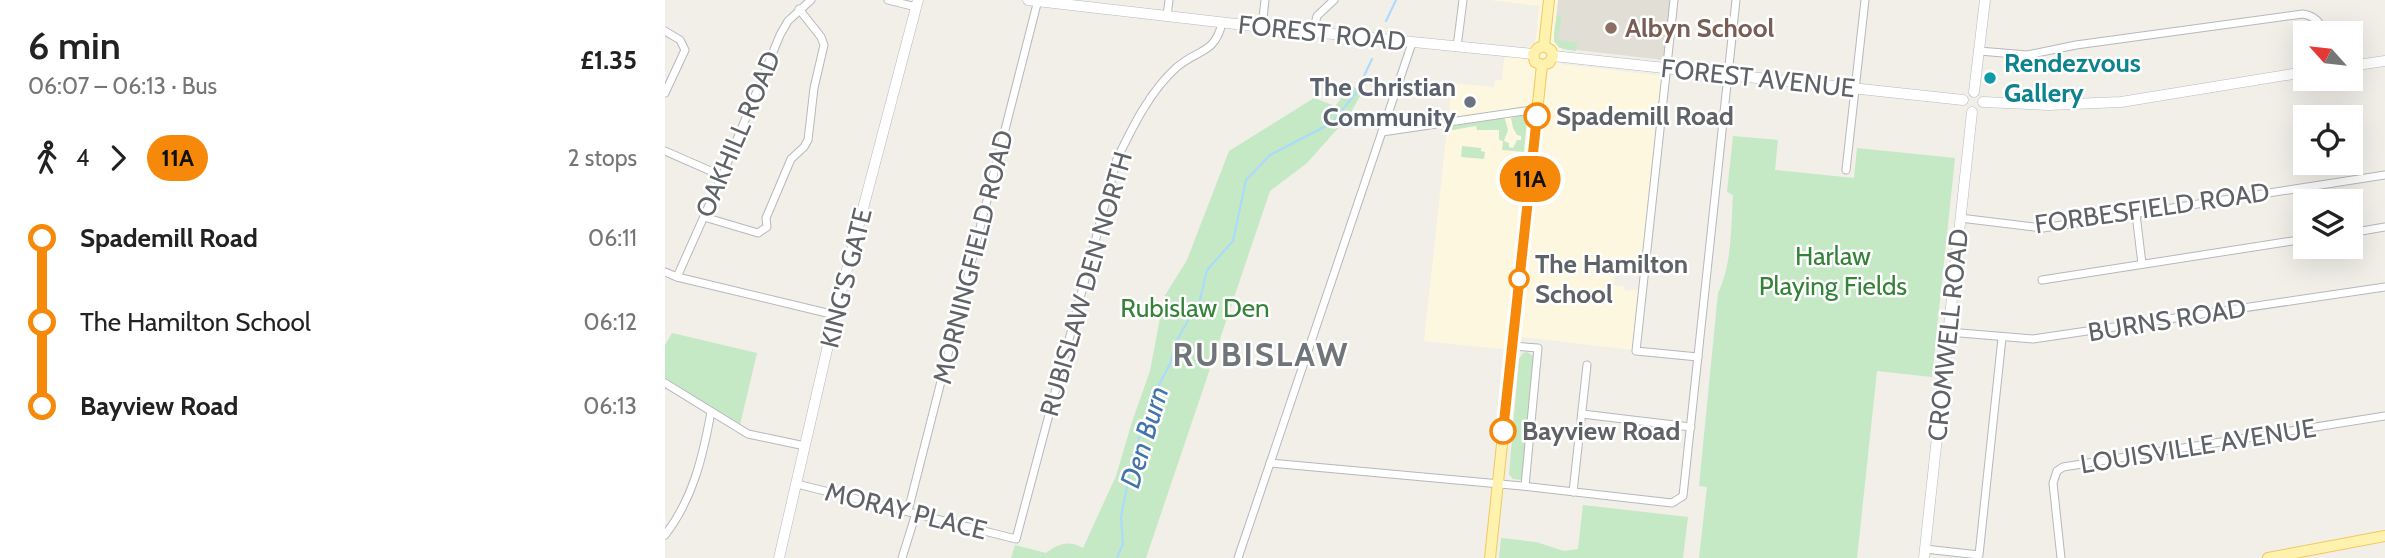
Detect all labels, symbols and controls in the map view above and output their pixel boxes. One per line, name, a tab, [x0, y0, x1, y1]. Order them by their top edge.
street label: FOREST ROAD	[1236, 8, 1408, 58]
place label: Albyn School	[1625, 12, 1774, 44]
marker: Albyn School	[1603, 20, 1619, 36]
north arrow	[2293, 21, 2363, 91]
map controls	[2293, 21, 2363, 259]
text: 6 min	[28, 22, 121, 69]
text: £1.35	[580, 44, 637, 76]
street label: OAKHILL ROAD	[689, 46, 787, 222]
place label: Rendezvous Gallery	[2004, 47, 2141, 109]
street label: FOREST AVENUE	[1659, 52, 1857, 104]
marker: Rendezvous Gallery	[1982, 70, 1998, 86]
place label: The Christian Community	[1310, 71, 1456, 133]
text: 06:07 – 06:13 · Bus	[28, 72, 217, 100]
marker: The Christian Community	[1462, 94, 1478, 110]
place label: Spademill Road	[1556, 100, 1734, 132]
marker: Spademill Road	[1524, 103, 1550, 129]
button: locate	[2293, 105, 2363, 175]
street label: MORNINGFIELD ROAD	[926, 127, 1020, 387]
icon: walk	[28, 139, 66, 177]
icon: forward	[99, 139, 137, 177]
text: 11A	[161, 143, 194, 172]
text: 4	[76, 144, 89, 172]
text: 2 stops	[568, 144, 637, 172]
street label: RUBISLAW DEN NORTH	[1033, 148, 1139, 420]
line badge: 11A	[1490, 156, 1570, 202]
text: 11A	[1514, 164, 1546, 193]
street label: FORBESFIELD ROAD	[2032, 176, 2272, 240]
button: layers	[2293, 189, 2363, 259]
street label: KING'S GATE	[813, 205, 879, 351]
text: Spademill Road	[80, 222, 258, 254]
text: 06:11	[588, 224, 637, 252]
street label: CROMWELL ROAD	[1921, 227, 1975, 443]
park label: Harlaw Playing Fields	[1759, 240, 1907, 302]
place label: The Hamilton School	[1535, 248, 1688, 310]
marker: The Hamilton School	[1509, 269, 1529, 289]
park label: Rubislaw Den	[1120, 292, 1270, 324]
street label: BURNS ROAD	[2086, 292, 2248, 348]
text: The Hamilton School	[80, 306, 311, 338]
text: 06:12	[584, 308, 637, 336]
district label: RUBISLAW	[1172, 334, 1350, 374]
water label: Den Burn	[1112, 382, 1176, 492]
text: Bayview Road	[80, 390, 238, 422]
text: 06:13	[583, 392, 637, 420]
street label: LOUISVILLE AVENUE	[2078, 412, 2318, 480]
place label: Bayview Road	[1522, 415, 1680, 447]
marker: Bayview Road	[1490, 418, 1516, 444]
street label: MORAY PLACE	[822, 475, 990, 547]

